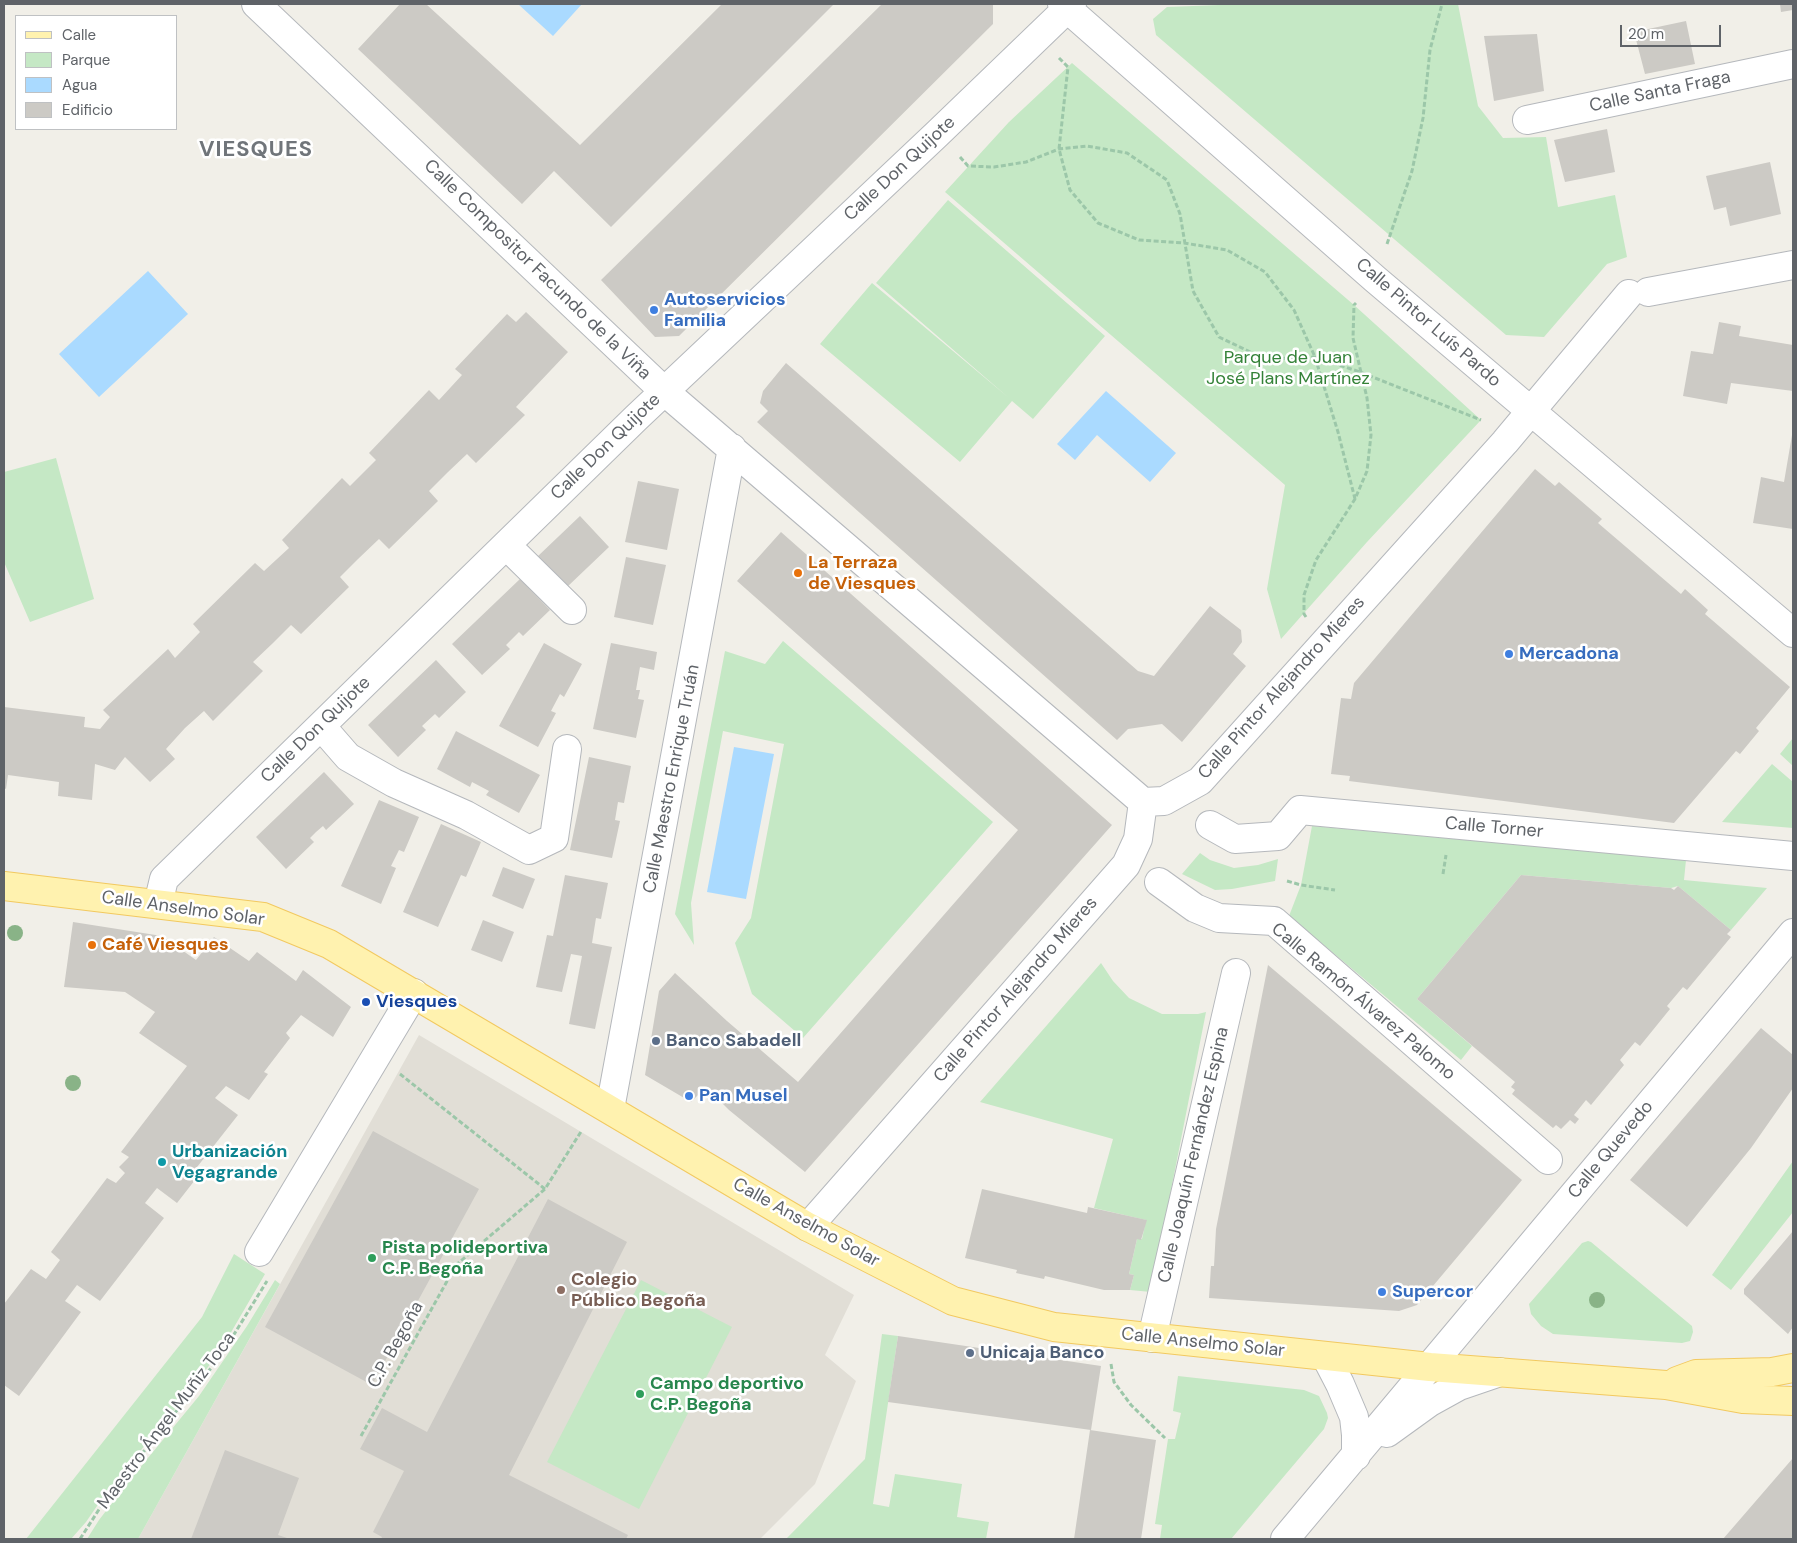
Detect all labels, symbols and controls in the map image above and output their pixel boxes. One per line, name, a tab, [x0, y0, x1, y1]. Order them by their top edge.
legend	[15, 15, 178, 130]
scale bar	[1622, 15, 1723, 47]
text: 20 m	[1628, 24, 1664, 44]
text: Calle	[62, 25, 96, 45]
text: Parque	[62, 50, 110, 70]
street label: Calle Santa Fraga	[1587, 66, 1733, 118]
text: Agua	[62, 75, 97, 95]
text: Edificio	[62, 100, 113, 120]
street label: Calle Don Quijote	[840, 112, 960, 226]
district label: VIESQUES	[198, 137, 314, 163]
street label: Calle Compositor Facundo de la Viña	[419, 155, 655, 385]
street label: Calle Pintor Luís Pardo	[1351, 254, 1505, 392]
place label: Autoservicios Familia	[664, 289, 786, 332]
marker: Autoservicios Familia	[648, 304, 660, 316]
park label: Parque de Juan José Plans Martínez	[1206, 347, 1370, 389]
street label: Calle Don Quijote	[547, 389, 665, 505]
place label: La Terraza de Viesques	[808, 552, 916, 594]
marker: La Terraza de Viesques	[792, 567, 804, 579]
street label: Calle Pintor Alejandro Mieres	[1194, 592, 1370, 784]
place label: Mercadona	[1519, 643, 1619, 665]
marker: Mercadona	[1503, 648, 1515, 660]
street label: Calle Maestro Enrique Truán	[639, 663, 705, 895]
street label: Calle Don Quijote	[257, 672, 375, 788]
street label: Calle Torner	[1444, 813, 1544, 843]
street label: Calle Anselmo Solar	[100, 887, 266, 931]
street label: Calle Pintor Alejandro Mieres	[930, 893, 1102, 1087]
street label: Calle Ramón Álvarez Palomo	[1267, 919, 1459, 1085]
place label: Café Viesques	[102, 934, 229, 956]
marker: Café Viesques	[86, 939, 98, 951]
place label: Viesques	[376, 991, 457, 1013]
marker: Viesques	[360, 996, 372, 1008]
street label: Calle Joaquín Fernández Espina	[1154, 1025, 1234, 1285]
place label: Banco Sabadell	[666, 1030, 801, 1052]
marker: Banco Sabadell	[650, 1035, 662, 1047]
place label: Pan Musel	[699, 1085, 788, 1107]
marker: Pan Musel	[683, 1090, 695, 1102]
street label: Calle Quevedo	[1564, 1097, 1658, 1203]
place label: Urbanización Vegagrande	[172, 1141, 287, 1184]
marker: Urbanización Vegagrande	[156, 1156, 168, 1168]
street label: Calle Anselmo Solar	[729, 1174, 883, 1272]
place label: Pista polideportiva C.P. Begoña	[382, 1237, 548, 1280]
marker: Pista polideportiva C.P. Begoña	[366, 1252, 378, 1264]
place label: Colegio Público Begoña	[571, 1269, 706, 1312]
place label: Supercor	[1392, 1281, 1473, 1303]
marker: Colegio Público Begoña	[555, 1284, 567, 1296]
marker: Supercor	[1376, 1286, 1388, 1298]
street label: C.P. Begoña	[363, 1298, 429, 1392]
street label: Calle Anselmo Solar	[1120, 1324, 1286, 1362]
street label: Maestro Ángel Muñiz Toca	[93, 1328, 241, 1514]
place label: Unicaja Banco	[980, 1342, 1105, 1364]
marker: Unicaja Banco	[964, 1347, 976, 1359]
place label: Campo deportivo C.P. Begoña	[650, 1373, 804, 1416]
marker: Campo deportivo C.P. Begoña	[634, 1388, 646, 1400]

